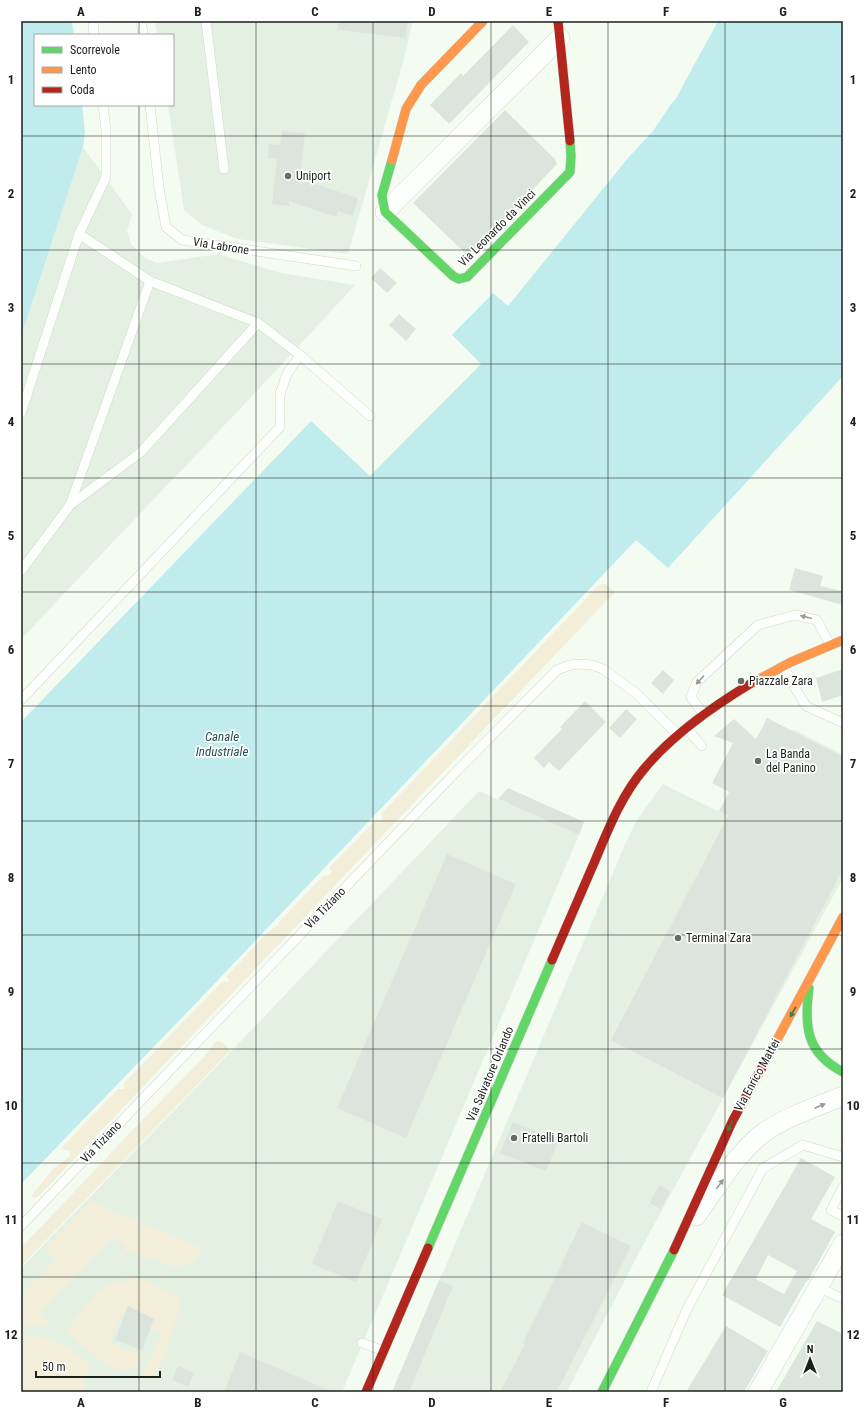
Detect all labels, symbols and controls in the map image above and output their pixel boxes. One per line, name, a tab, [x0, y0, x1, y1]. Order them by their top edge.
text: A	[77, 4, 85, 19]
text: B	[194, 4, 202, 19]
text: C	[311, 4, 319, 19]
text: D	[428, 4, 436, 19]
text: E	[546, 4, 553, 19]
text: F	[663, 4, 669, 19]
text: G	[779, 4, 787, 19]
legend	[34, 34, 174, 106]
text: Scorrevole	[70, 43, 120, 57]
text: Lento	[70, 63, 97, 77]
text: 1	[8, 72, 14, 87]
text: 1	[850, 72, 856, 87]
text: Coda	[70, 83, 95, 97]
place label: Uniport	[296, 169, 331, 183]
marker: Uniport	[283, 171, 293, 181]
text: 2	[8, 186, 15, 201]
text: 2	[850, 186, 857, 201]
street label: Via Leonardo da Vinci	[456, 187, 538, 269]
street label: Via Labrone	[192, 235, 250, 257]
text: 3	[8, 300, 14, 315]
text: 3	[850, 300, 856, 315]
text: 4	[8, 414, 15, 429]
text: 4	[850, 414, 857, 429]
text: 5	[8, 528, 15, 543]
text: 5	[850, 528, 857, 543]
one-way arrow	[800, 614, 813, 620]
text: 6	[8, 642, 15, 657]
text: 6	[850, 642, 857, 657]
one-way arrow	[696, 674, 705, 685]
place label: Piazzale Zara	[749, 674, 813, 688]
marker: Piazzale Zara	[736, 676, 746, 686]
water label: Canale Industriale	[196, 729, 248, 759]
place label: La Banda del Panino	[766, 747, 816, 775]
text: 7	[8, 756, 15, 771]
marker: La Banda del Panino	[753, 756, 763, 766]
text: 7	[850, 756, 857, 771]
text: 8	[8, 870, 14, 885]
text: 8	[850, 870, 856, 885]
street label: Via Tiziano	[302, 884, 348, 932]
place label: Terminal Zara	[686, 931, 751, 945]
marker: Terminal Zara	[673, 933, 683, 943]
text: 9	[8, 984, 14, 999]
text: 9	[850, 984, 856, 999]
one-way arrow	[789, 1006, 796, 1017]
street label: Via Salvatore Orlando	[464, 1024, 516, 1124]
street label: Via Enrico Mattei	[731, 1036, 783, 1114]
text: 10	[4, 1098, 18, 1113]
text: 10	[846, 1098, 860, 1113]
one-way arrow	[814, 1102, 826, 1108]
street label: Via Tiziano	[78, 1118, 124, 1166]
one-way arrow	[727, 1120, 733, 1131]
place label: Fratelli Bartoli	[522, 1131, 588, 1145]
marker: Fratelli Bartoli	[509, 1133, 519, 1143]
one-way arrow	[715, 1178, 724, 1189]
text: 11	[4, 1212, 18, 1227]
text: 11	[846, 1212, 860, 1227]
text: 12	[4, 1327, 18, 1342]
text: 12	[846, 1327, 860, 1342]
north arrow	[790, 1339, 830, 1379]
text: N	[807, 1343, 814, 1356]
scale bar	[36, 1353, 160, 1379]
text: 50 m	[42, 1360, 66, 1374]
text: A	[77, 1395, 85, 1410]
text: B	[194, 1395, 202, 1410]
text: C	[311, 1395, 319, 1410]
text: D	[428, 1395, 436, 1410]
text: E	[546, 1395, 553, 1410]
text: F	[663, 1395, 669, 1410]
text: G	[779, 1395, 787, 1410]

